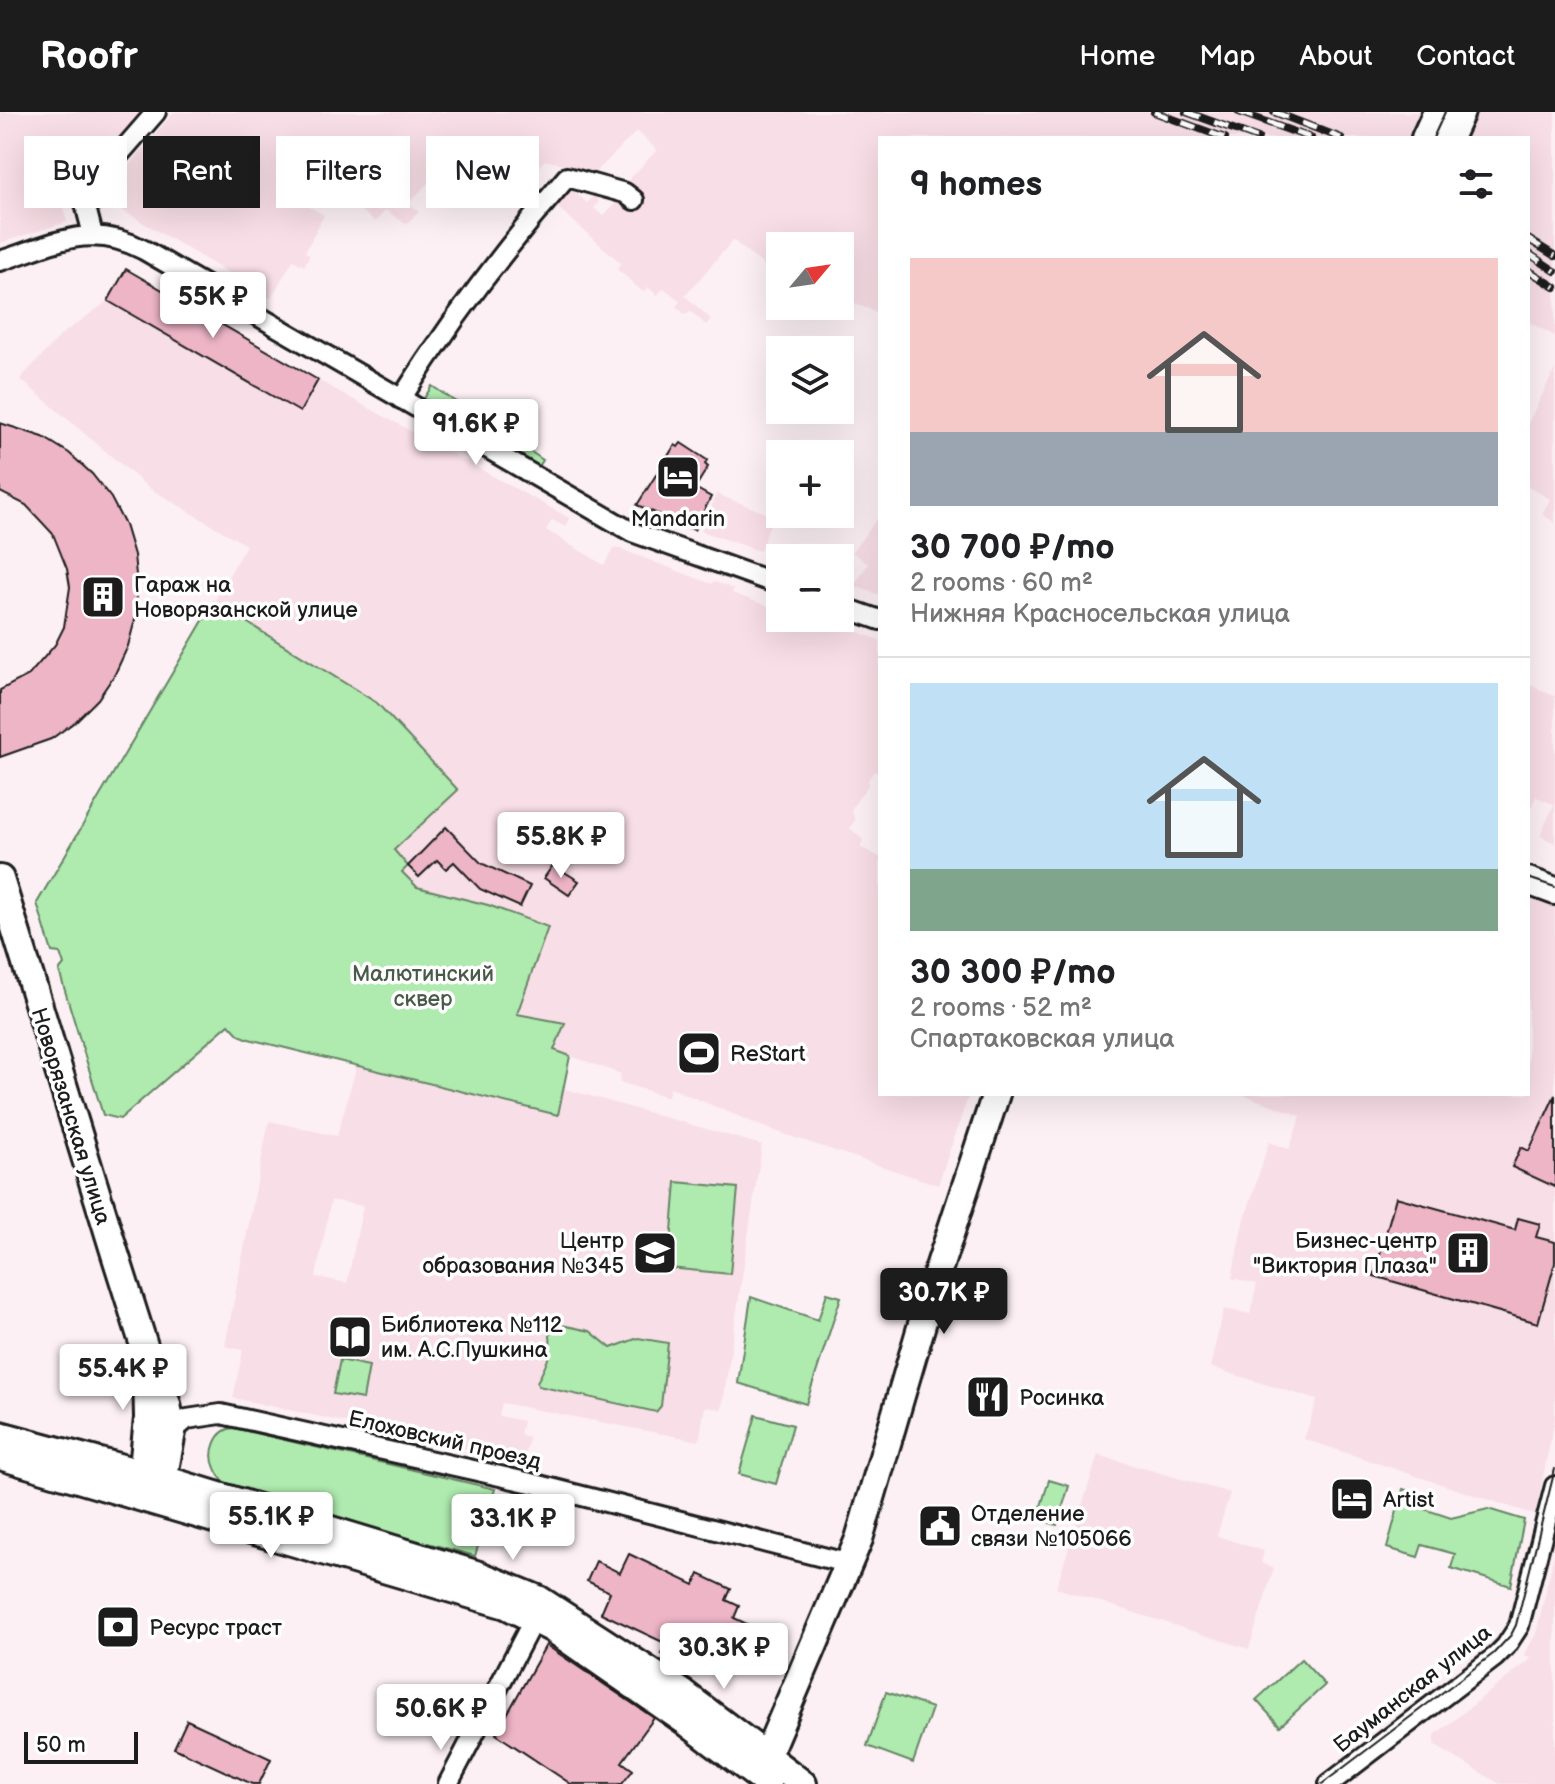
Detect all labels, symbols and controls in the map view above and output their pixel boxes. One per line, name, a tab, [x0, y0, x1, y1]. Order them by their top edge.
text: Roofr	[40, 34, 138, 79]
text: Home	[1079, 40, 1155, 73]
text: Map	[1199, 40, 1256, 73]
text: About	[1300, 40, 1372, 73]
text: Contact	[1416, 40, 1515, 73]
chip: Buy	[24, 136, 127, 208]
chip: Rent	[143, 136, 260, 208]
chip: Filters	[276, 136, 410, 208]
chip: New	[426, 136, 539, 208]
icon: filters	[1454, 162, 1498, 206]
text: 9 homes	[910, 164, 1042, 205]
north arrow	[766, 232, 854, 320]
map controls	[766, 232, 854, 632]
pin: 55K ₽	[157, 272, 269, 340]
text: 55K ₽	[178, 282, 248, 313]
icon: home	[1132, 310, 1276, 454]
button: layers	[766, 336, 854, 424]
pin: 91.6K ₽	[402, 399, 550, 467]
text: 91.6K ₽	[432, 409, 520, 440]
button: +	[766, 440, 854, 528]
hotel icon: Mandarin	[654, 453, 702, 501]
place label: Mandarin	[631, 506, 725, 533]
text: 30 700 ₽/mo	[910, 527, 1115, 568]
button: −	[766, 544, 854, 632]
text: 2 rooms · 60 m²	[910, 568, 1093, 599]
place label: Гараж на Новорязанской улице	[134, 572, 358, 624]
building icon: Гараж на Новорязанской улице	[79, 573, 127, 621]
text: Нижняя Красносельская улица	[910, 599, 1290, 630]
icon: home	[1132, 735, 1276, 879]
pin: 55.8K ₽	[487, 812, 635, 880]
text: 55.8K ₽	[515, 822, 607, 853]
text: 30 300 ₽/mo	[910, 952, 1116, 993]
park label: Малютинский сквер	[352, 961, 494, 1013]
text: 2 rooms · 52 m²	[910, 993, 1092, 1024]
street label: Новорязанская улица	[25, 1005, 116, 1228]
text: Спартаковская улица	[910, 1024, 1175, 1055]
sports icon: ReStart	[675, 1029, 723, 1077]
place label: ReStart	[730, 1041, 806, 1068]
place label: Центр образования №345	[422, 1228, 625, 1280]
place label: Бизнес-центр "Виктория Плаза"	[1253, 1228, 1438, 1280]
school or university icon: Центр образования №345	[631, 1229, 679, 1277]
building icon: Бизнес-центр "Виктория Плаза"	[1444, 1229, 1492, 1277]
pin: 30.7K ₽	[870, 1268, 1018, 1336]
text: 30.7K ₽	[898, 1278, 990, 1309]
place label: Библиотека №112 им. А.С.Пушкина	[381, 1312, 563, 1364]
library icon: Библиотека №112 им. А.С.Пушкина	[326, 1313, 374, 1361]
pin: 55.4K ₽	[49, 1344, 197, 1412]
text: 55.4K ₽	[78, 1354, 168, 1385]
restaurant icon: Росинка	[964, 1373, 1012, 1421]
place label: Росинка	[1019, 1385, 1104, 1412]
street label: Елоховский проезд	[346, 1405, 544, 1476]
hotel icon: Artist	[1328, 1475, 1376, 1523]
place label: Artist	[1383, 1487, 1434, 1514]
pin: 55.1K ₽	[197, 1492, 345, 1560]
pin: 33.1K ₽	[439, 1494, 587, 1562]
place label: Отделение связи №105066	[971, 1501, 1132, 1553]
text: 55.1K ₽	[228, 1502, 314, 1533]
public building icon: Отделение связи №105066	[916, 1502, 964, 1550]
text: 33.1K ₽	[470, 1504, 556, 1535]
bank icon: Ресурс траст	[94, 1603, 142, 1651]
place label: Ресурс траст	[149, 1615, 283, 1642]
street label: Бауманская улица	[1329, 1619, 1497, 1759]
pin: 30.3K ₽	[650, 1623, 798, 1691]
text: 30.3K ₽	[678, 1633, 770, 1664]
pin: 50.6K ₽	[367, 1684, 515, 1752]
text: 50.6K ₽	[395, 1694, 487, 1725]
scale bar	[24, 1728, 138, 1764]
text: 50 m	[36, 1732, 86, 1759]

